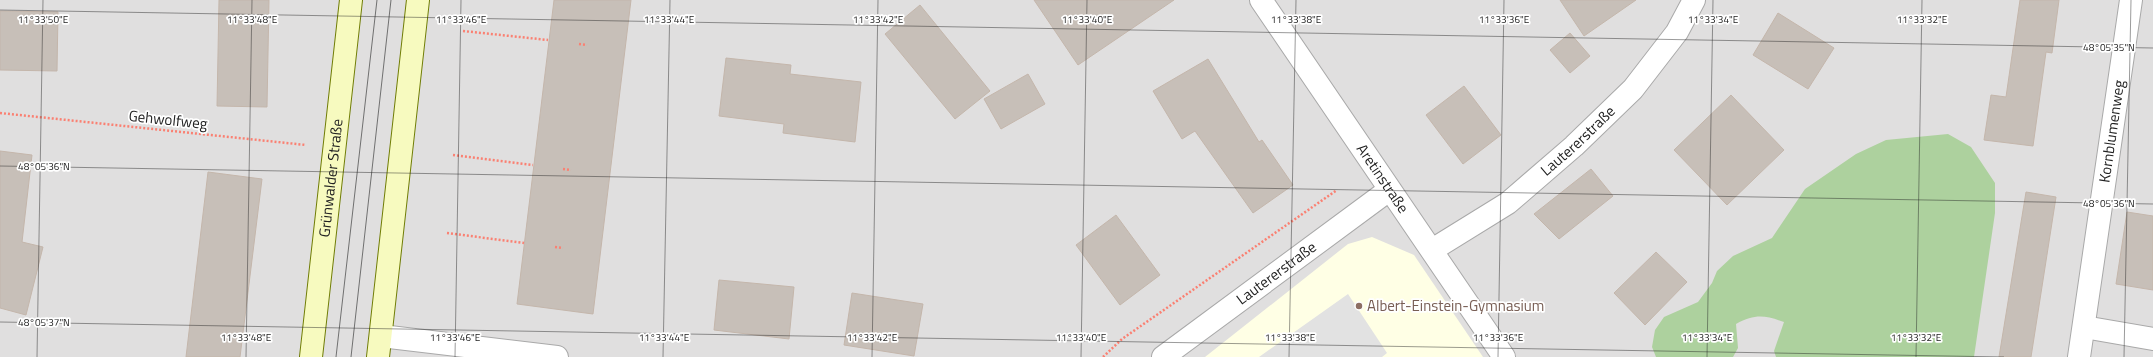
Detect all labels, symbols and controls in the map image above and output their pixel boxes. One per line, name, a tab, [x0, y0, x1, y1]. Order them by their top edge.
text: 11°33'50"E	[18, 12, 69, 27]
text: 11°33'48"E	[227, 12, 278, 27]
text: 11°33'46"E	[436, 12, 487, 27]
text: 11°33'44"E	[644, 12, 695, 27]
text: 11°33'42"E	[853, 12, 904, 27]
text: 11°33'40"E	[1062, 12, 1113, 27]
text: 11°33'38"E	[1271, 12, 1322, 27]
text: 11°33'36"E	[1479, 12, 1530, 27]
text: 11°33'34"E	[1688, 12, 1739, 27]
text: 11°33'32"E	[1897, 12, 1948, 27]
text: 48°05'35"N	[2083, 40, 2135, 55]
street label: Kornblumenweg	[2093, 78, 2130, 184]
street label: Lautererstraße	[1535, 100, 1620, 181]
street label: Gehwolfweg	[127, 104, 209, 135]
street label: Grünwalder Straße	[312, 118, 349, 238]
street label: Aretinstraße	[1351, 139, 1415, 218]
text: 48°05'36"N	[18, 159, 70, 174]
text: 48°05'36"N	[2083, 196, 2135, 211]
street label: Lautererstraße	[1231, 235, 1321, 310]
place label: Albert-Einstein-Gymnasium	[1367, 294, 1544, 317]
marker: Albert-Einstein-Gymnasium	[1354, 301, 1364, 311]
text: 48°05'37"N	[18, 315, 70, 330]
text: 11°33'48"E	[221, 330, 272, 345]
text: 11°33'46"E	[430, 330, 481, 345]
text: 11°33'44"E	[639, 330, 690, 345]
text: 11°33'42"E	[847, 330, 898, 345]
text: 11°33'40"E	[1056, 330, 1107, 345]
text: 11°33'38"E	[1265, 330, 1316, 345]
text: 11°33'36"E	[1473, 330, 1524, 345]
text: 11°33'34"E	[1682, 330, 1733, 345]
text: 11°33'32"E	[1891, 330, 1942, 345]

